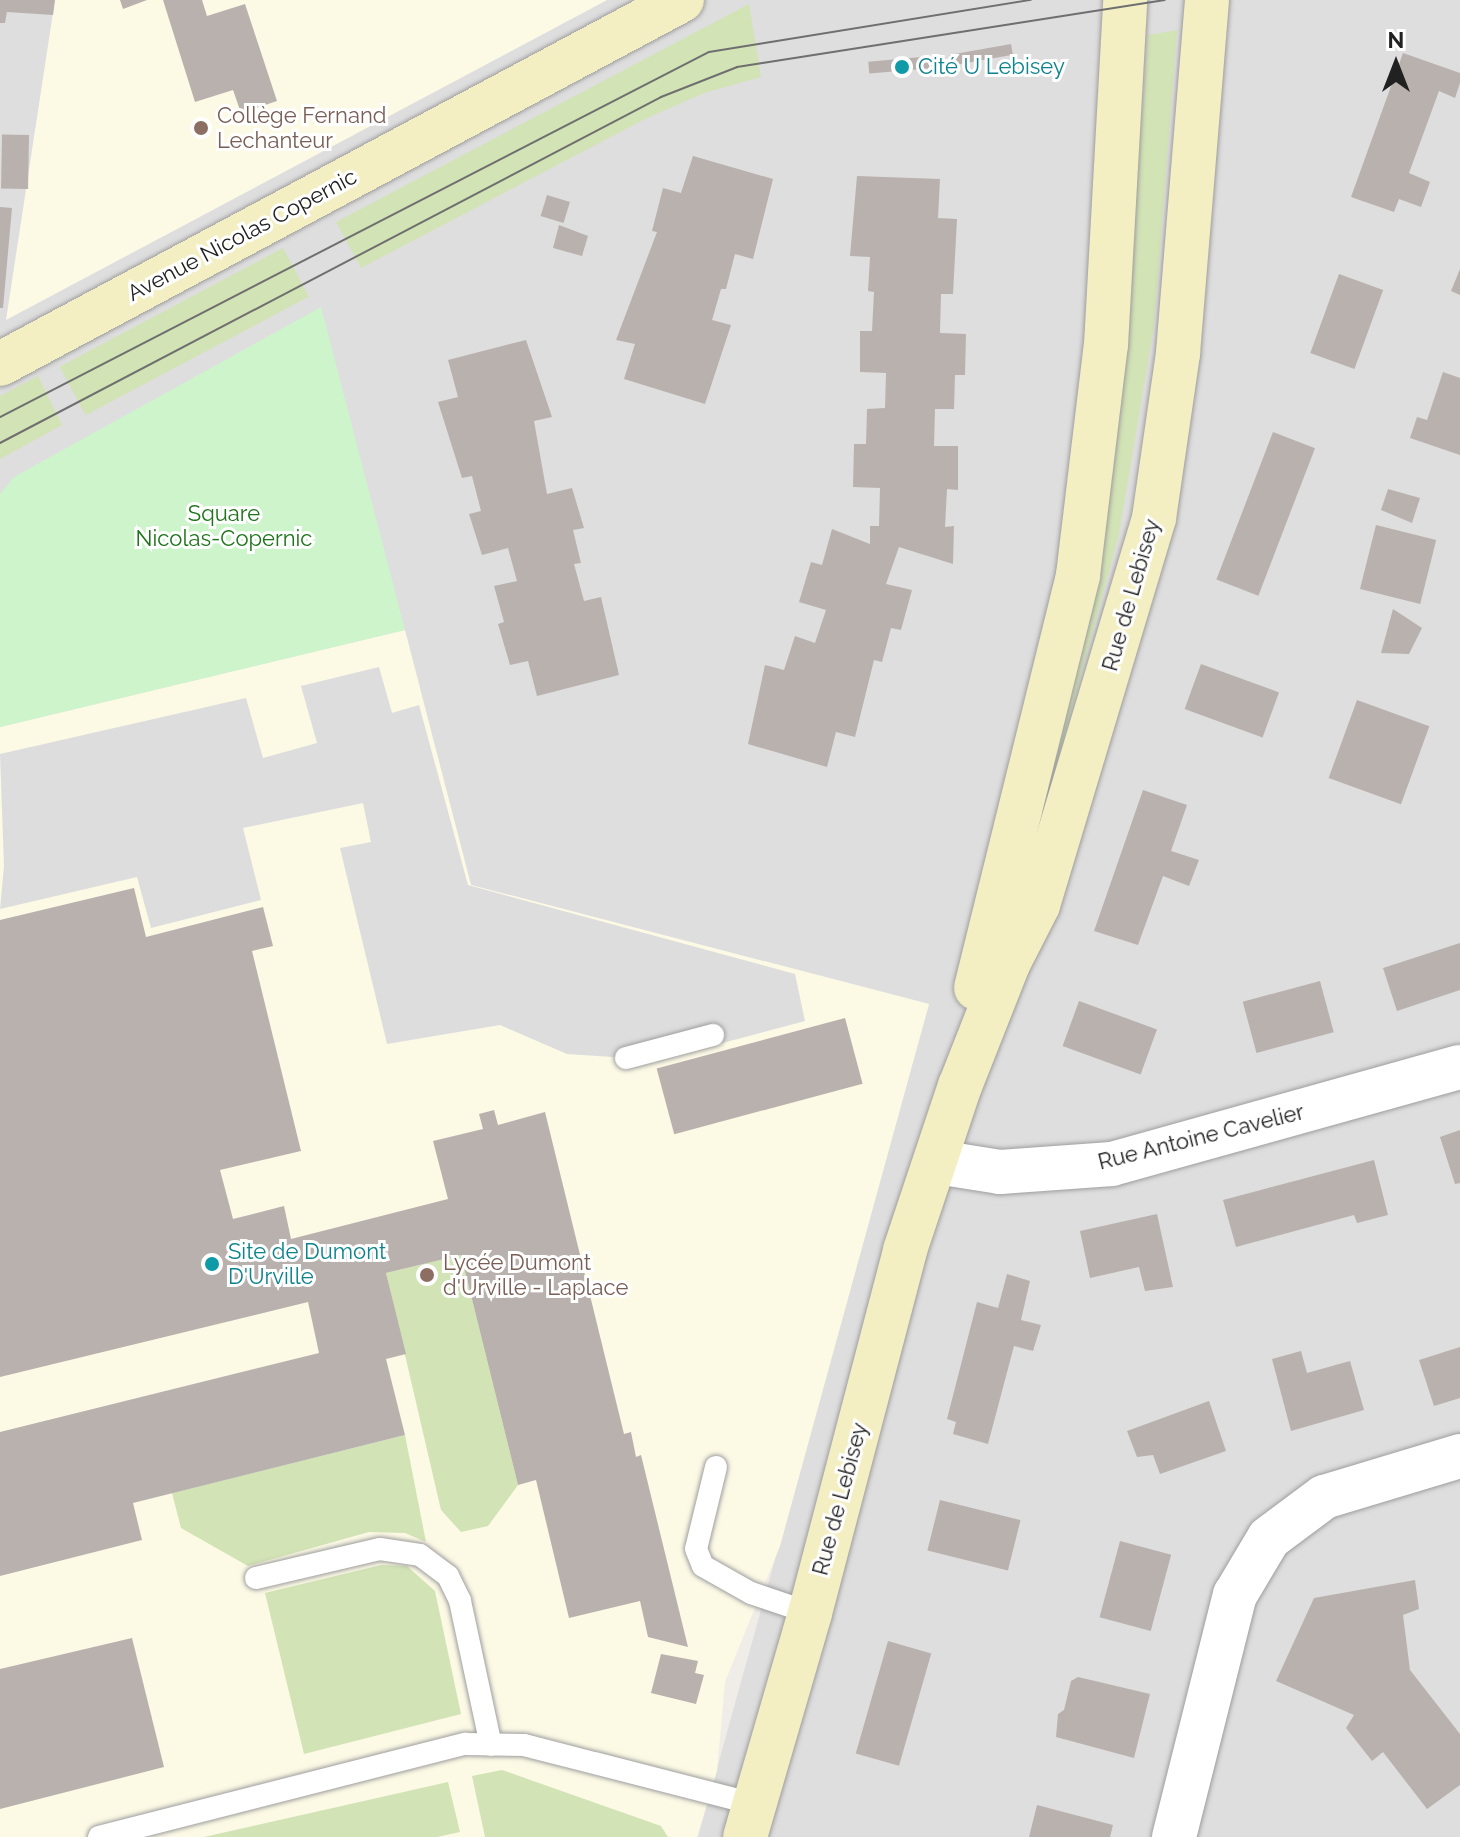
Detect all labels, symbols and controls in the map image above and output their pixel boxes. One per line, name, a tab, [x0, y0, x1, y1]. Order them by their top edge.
north arrow	[1356, 24, 1436, 104]
text: N	[1388, 27, 1404, 53]
place label: Cité U Lebisey	[918, 54, 1065, 80]
marker: Cité U Lebisey	[893, 58, 911, 76]
place label: Collège Fernand Lechanteur	[217, 102, 386, 154]
marker: Collège Fernand Lechanteur	[192, 119, 210, 137]
street label: Avenue Nicolas Copernic	[123, 163, 361, 307]
park label: Square Nicolas-Copernic	[136, 500, 312, 552]
street label: Rue de Lebisey	[1097, 516, 1165, 674]
street label: Rue Antoine Cavelier	[1095, 1099, 1307, 1175]
place label: Site de Dumont D'Urville	[228, 1238, 386, 1290]
place label: Lycée Dumont d'Urville - Laplace	[443, 1249, 628, 1300]
marker: Site de Dumont D'Urville	[203, 1255, 221, 1273]
marker: Lycée Dumont d'Urville - Laplace	[418, 1266, 436, 1284]
street label: Rue de Lebisey	[807, 1420, 873, 1578]

